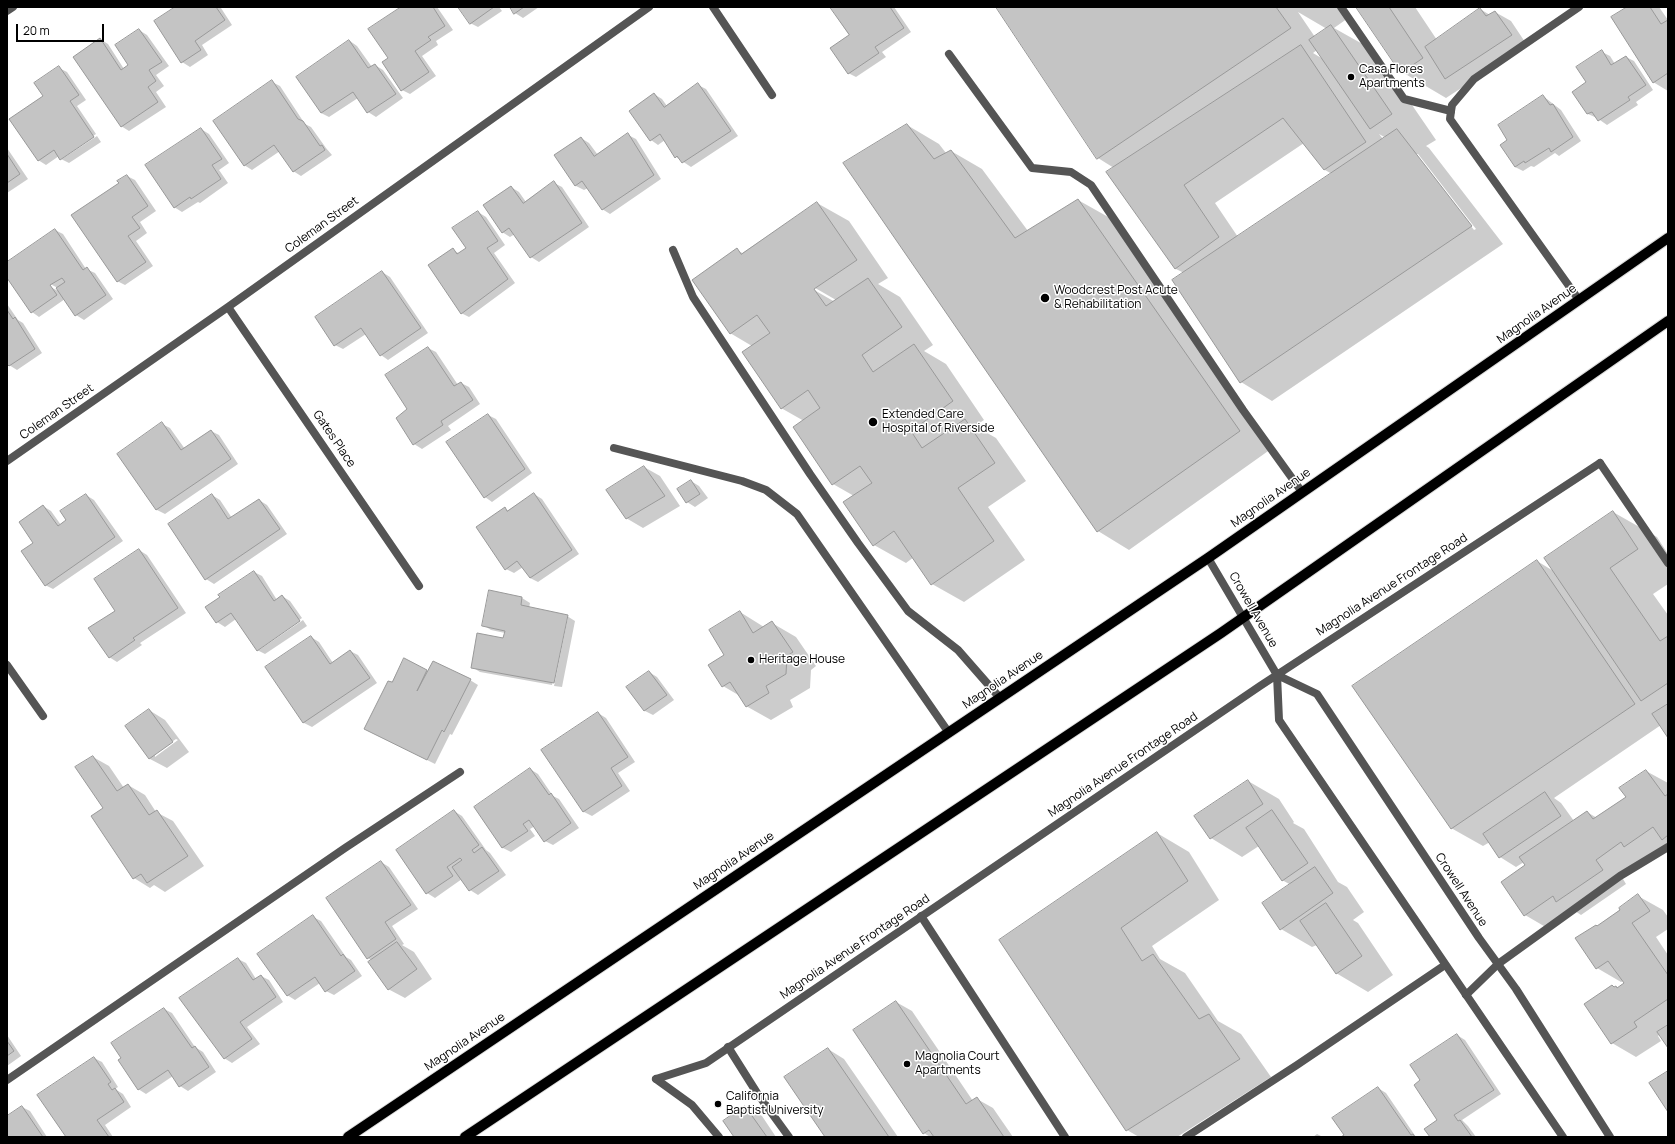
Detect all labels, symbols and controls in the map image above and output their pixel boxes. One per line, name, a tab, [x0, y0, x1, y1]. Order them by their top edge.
scale bar	[18, 16, 106, 42]
text: 20 m	[23, 22, 50, 39]
place label: Casa Flores Apartments	[1359, 63, 1425, 91]
marker: Casa Flores Apartments	[1346, 72, 1356, 82]
street label: Coleman Street	[283, 194, 361, 256]
street label: Magnolia Avenue	[1494, 281, 1580, 347]
place label: Woodcrest Post Acute & Rehabilitation	[1054, 284, 1178, 312]
marker: Woodcrest Post Acute & Rehabilitation	[1039, 292, 1051, 304]
street label: Coleman Street	[17, 381, 97, 443]
street label: Gates Place	[310, 408, 358, 470]
place label: Extended Care Hospital of Riverside	[882, 408, 994, 436]
marker: Extended Care Hospital of Riverside	[867, 416, 879, 428]
street label: Magnolia Avenue	[1228, 465, 1314, 531]
street label: Magnolia Avenue Frontage Road	[1314, 531, 1470, 639]
street label: Crowell Avenue	[1226, 570, 1280, 650]
street label: Magnolia Avenue	[960, 648, 1046, 712]
place label: Heritage House	[759, 653, 845, 667]
marker: Heritage House	[746, 655, 756, 665]
street label: Magnolia Avenue Frontage Road	[1046, 710, 1200, 820]
street label: Magnolia Avenue	[691, 829, 777, 893]
street label: Crowell Avenue	[1432, 851, 1490, 929]
street label: Magnolia Avenue Frontage Road	[778, 892, 932, 1002]
street label: Magnolia Avenue	[422, 1010, 508, 1074]
place label: Magnolia Court Apartments	[915, 1050, 1000, 1078]
marker: Magnolia Court Apartments	[902, 1059, 912, 1069]
place label: California Baptist University	[726, 1090, 824, 1118]
marker: California Baptist University	[713, 1099, 723, 1109]

